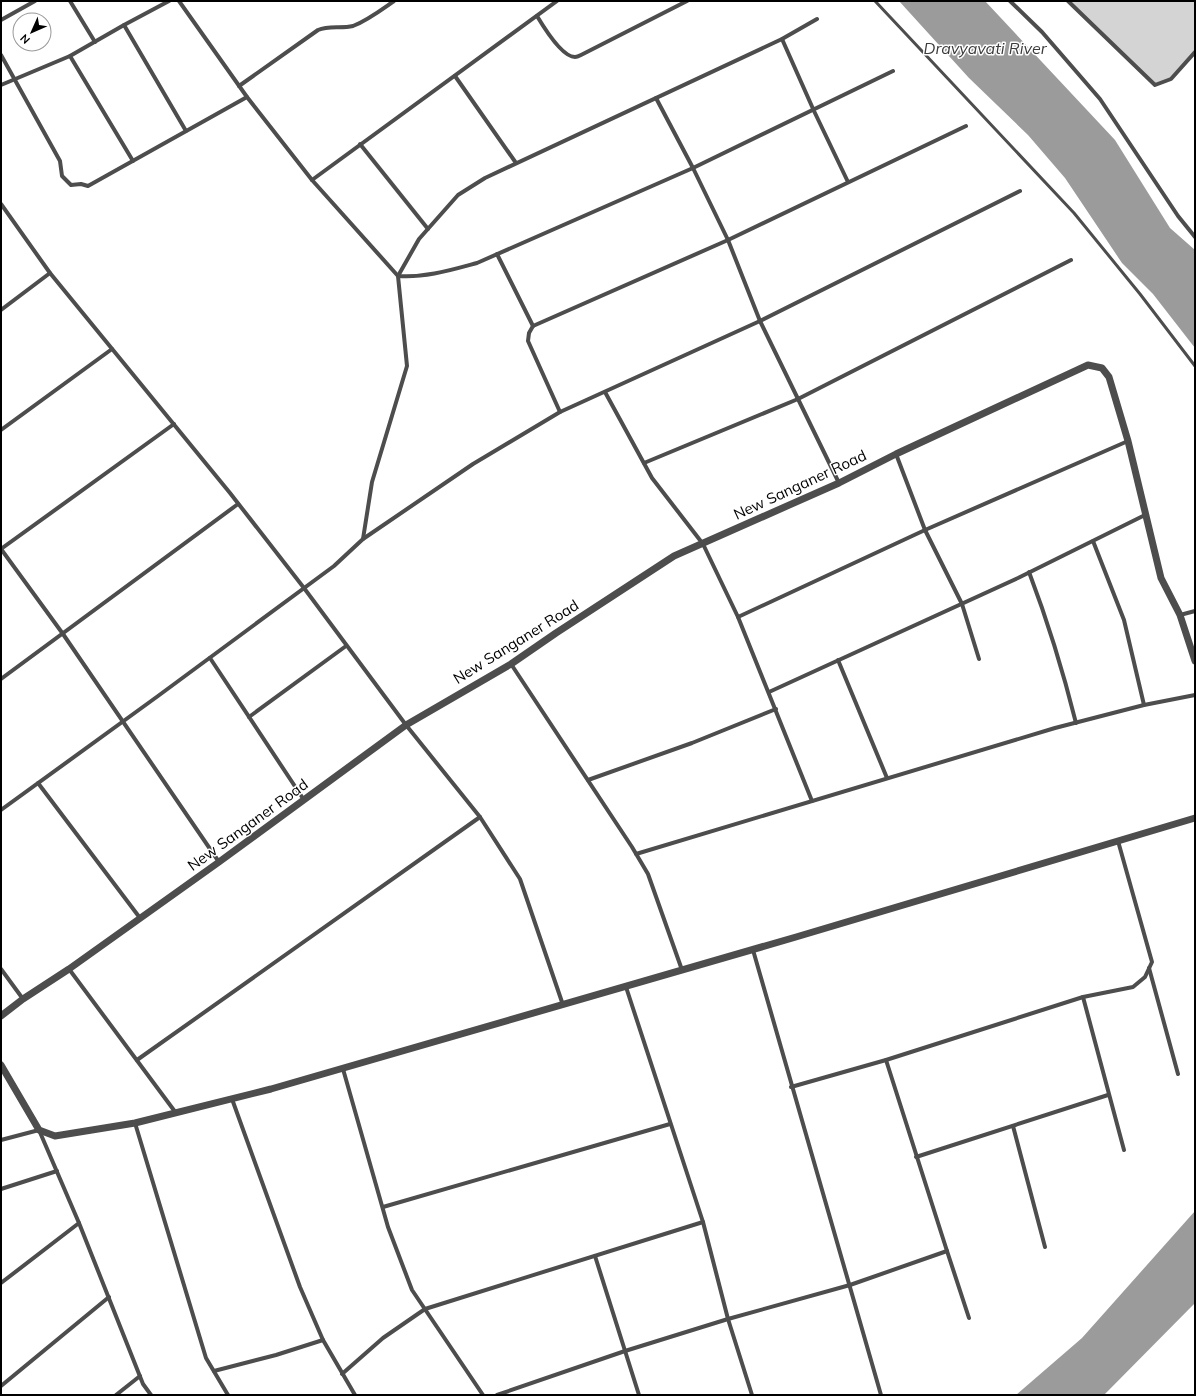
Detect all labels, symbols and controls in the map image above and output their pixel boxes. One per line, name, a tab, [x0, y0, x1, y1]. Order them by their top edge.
north arrow	[12, 12, 52, 52]
text: N	[17, 31, 33, 47]
water label: Dravyavati River	[923, 38, 1048, 58]
street label: New Sanganer Road	[730, 445, 869, 524]
street label: New Sanganer Road	[449, 595, 582, 688]
street label: New Sanganer Road	[184, 774, 312, 875]

